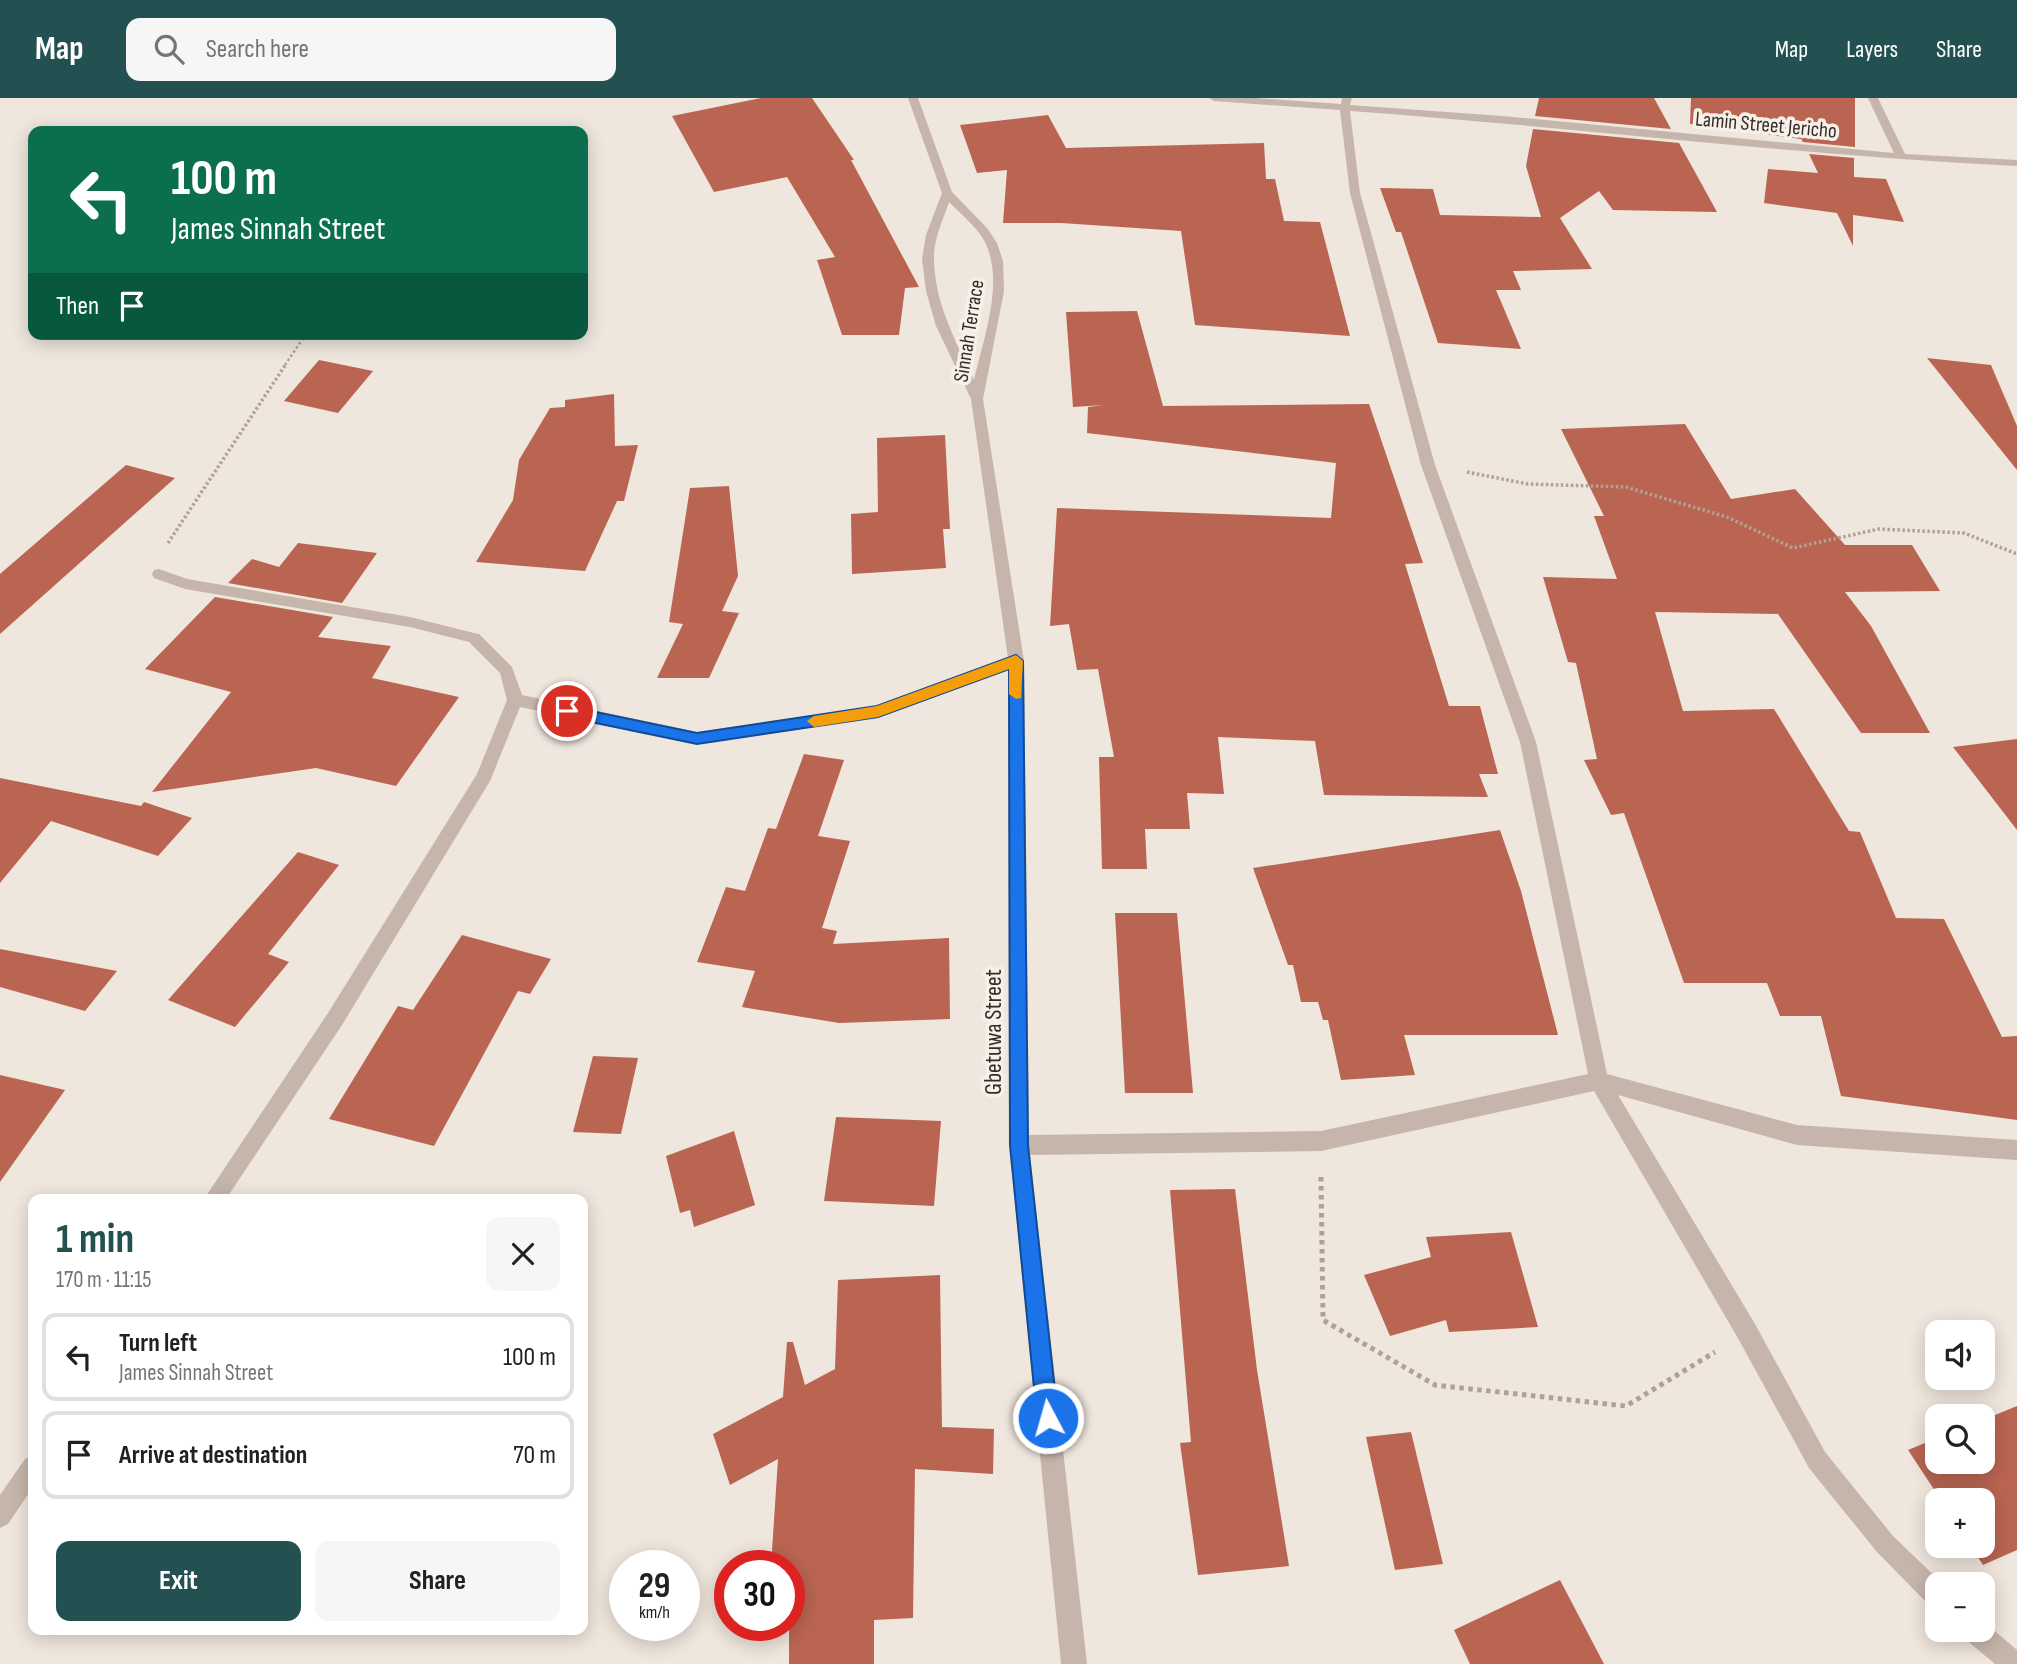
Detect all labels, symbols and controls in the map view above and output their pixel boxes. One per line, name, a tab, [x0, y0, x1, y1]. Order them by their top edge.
search box	[126, 18, 616, 81]
text: Map	[35, 29, 84, 69]
icon: search	[150, 30, 188, 68]
text: Search here	[206, 34, 309, 65]
text: Map	[1775, 35, 1808, 64]
text: Layers	[1846, 35, 1898, 64]
text: Share	[1936, 35, 1982, 64]
street label: Lamin Street Jericho	[1694, 106, 1838, 144]
text: 100 m	[171, 150, 277, 209]
icon: left	[56, 154, 147, 245]
text: James Sinnah Street	[171, 210, 386, 249]
street label: Sinnah Terrace	[949, 278, 989, 384]
icon: arrive	[113, 287, 151, 325]
text: Then	[56, 291, 99, 322]
pin	[537, 681, 597, 741]
icon: arrive	[548, 692, 586, 730]
street label: Gbetuwa Street	[979, 969, 1008, 1095]
text: 1 min	[56, 1214, 134, 1265]
button: close	[486, 1217, 560, 1291]
text: 170 m · 11:15	[56, 1266, 151, 1294]
map controls	[1925, 1320, 1995, 1642]
button: sound	[1925, 1320, 1995, 1390]
text: Turn left	[119, 1328, 197, 1359]
icon: left	[60, 1338, 98, 1376]
text: 100 m	[503, 1342, 556, 1373]
text: James Sinnah Street	[119, 1359, 273, 1387]
position arrow	[1011, 1381, 1085, 1455]
button: search	[1925, 1404, 1995, 1474]
icon: arrive	[60, 1436, 98, 1474]
text: Arrive at destination	[119, 1440, 307, 1471]
text: 70 m	[513, 1440, 556, 1471]
button: +	[1925, 1488, 1995, 1558]
button: Exit	[56, 1541, 301, 1621]
button: Share	[315, 1541, 560, 1621]
speed limit sign: 30	[714, 1550, 805, 1641]
text: 29	[639, 1565, 670, 1608]
button: −	[1925, 1572, 1995, 1642]
text: km/h	[639, 1602, 670, 1623]

